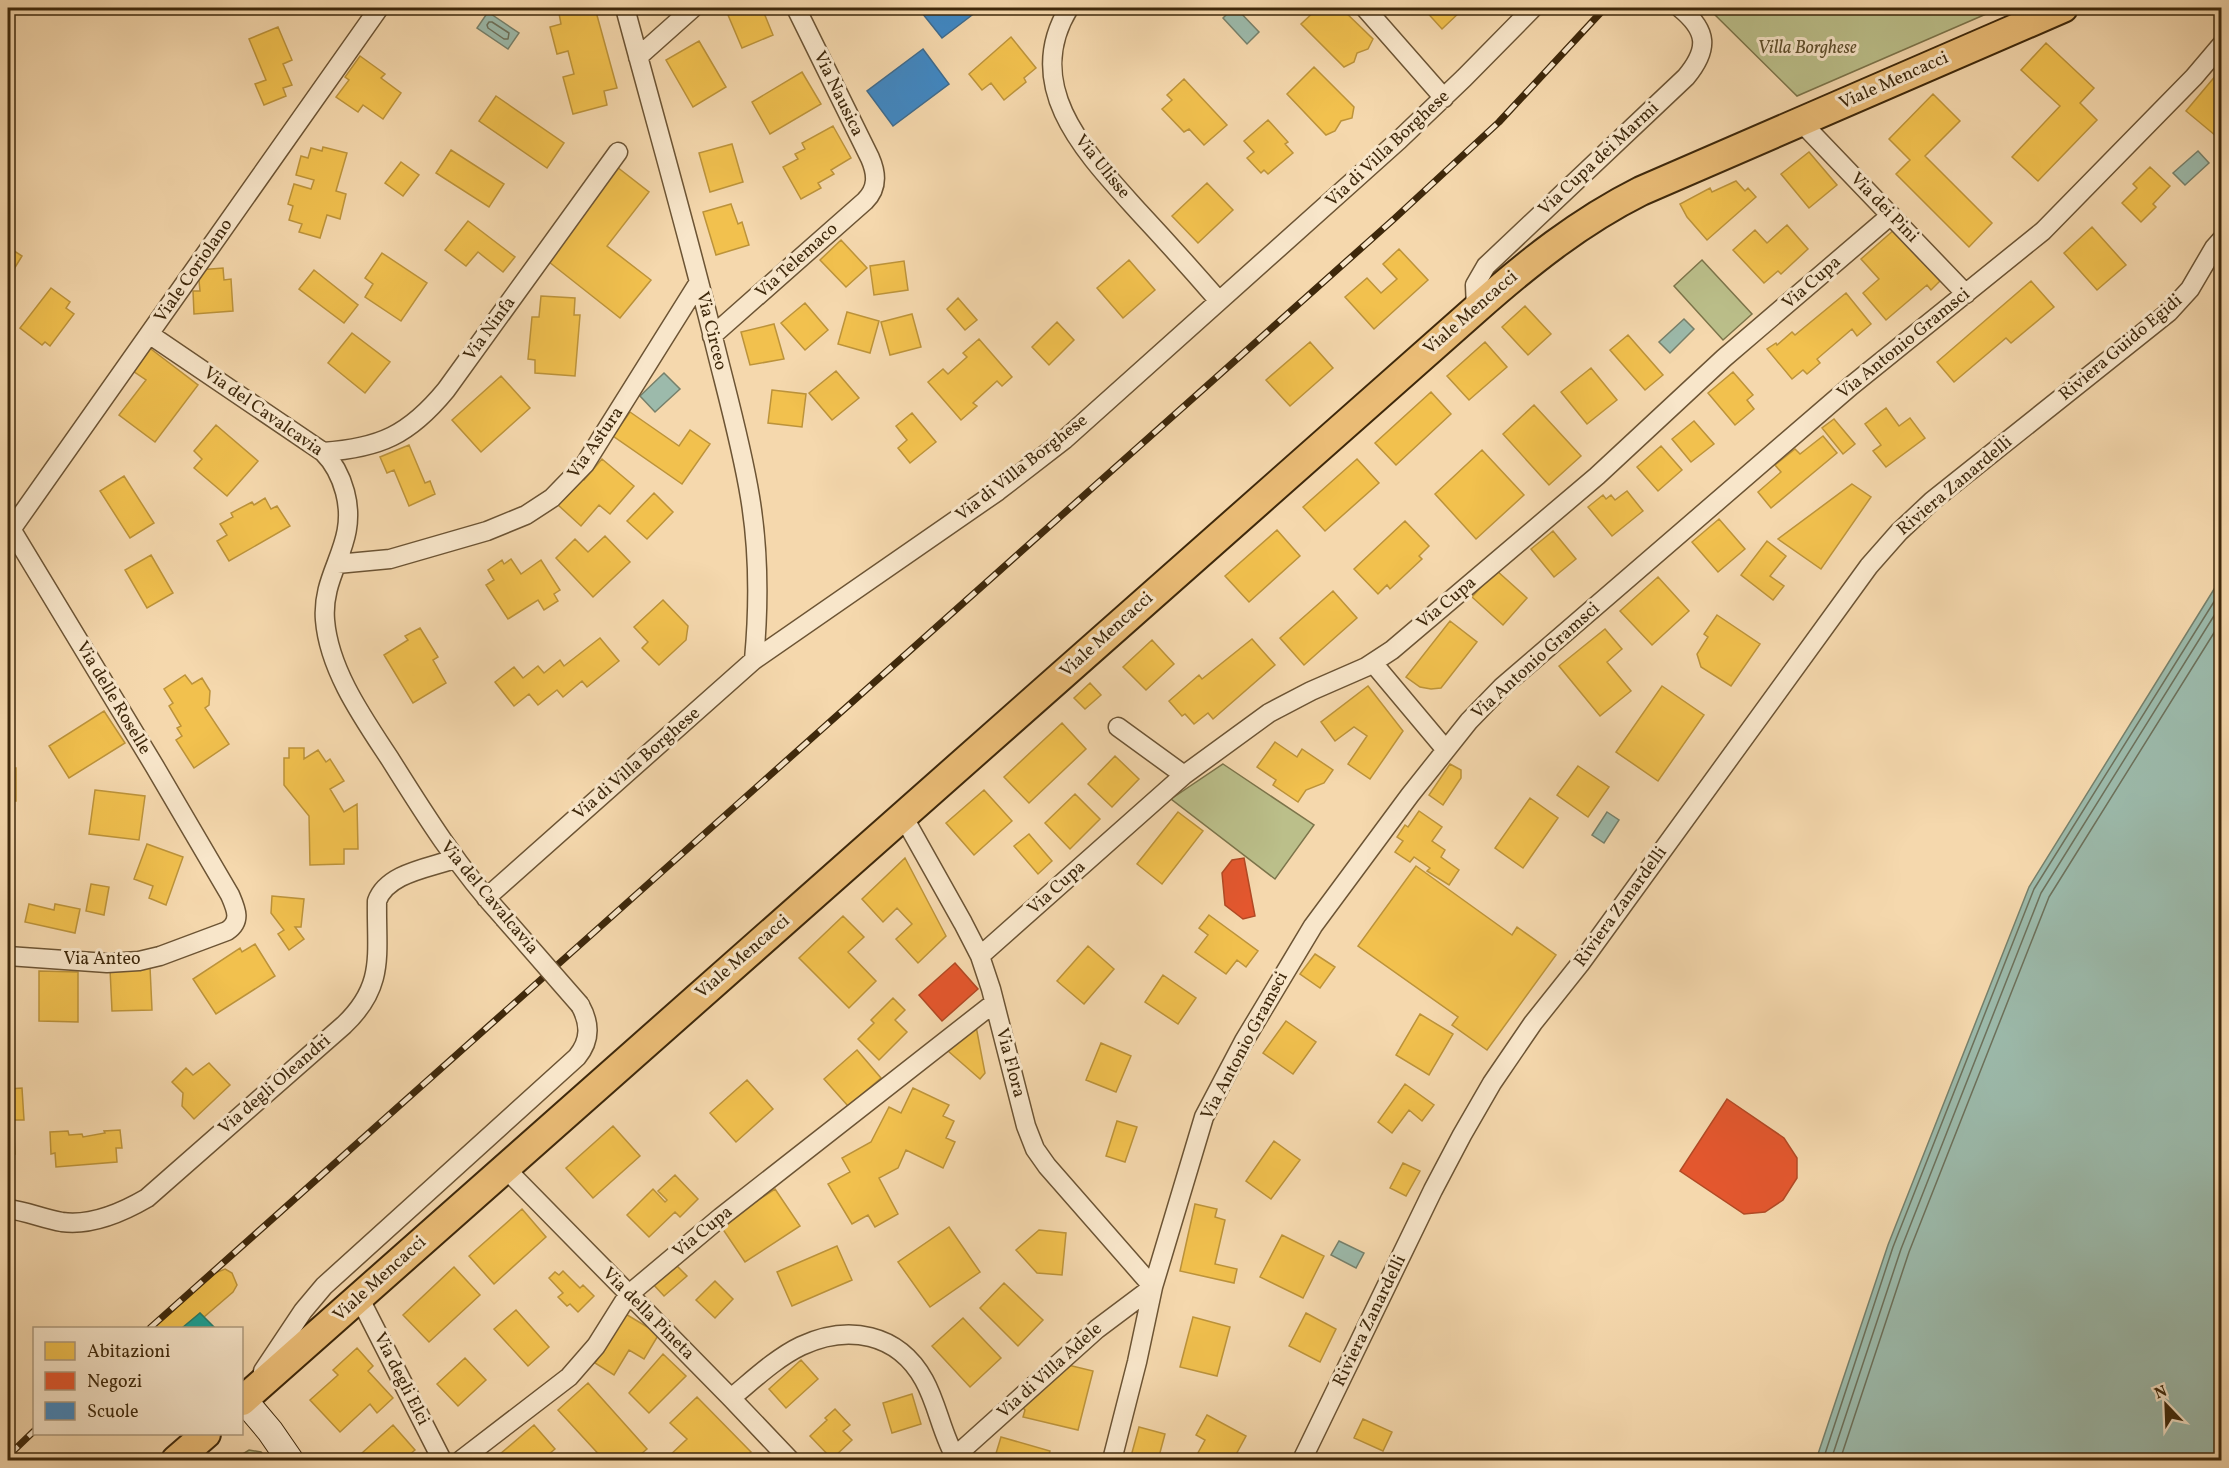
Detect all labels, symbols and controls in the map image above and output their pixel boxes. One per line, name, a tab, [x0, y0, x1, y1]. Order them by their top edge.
park label: Villa Borghese	[1757, 36, 1857, 61]
street label: Viale Mencacci	[1835, 46, 1953, 116]
street label: Via Nausica	[807, 47, 869, 141]
street label: Via di Villa Borghese	[1320, 85, 1456, 213]
street label: Via Cupa dei Marmi	[1533, 96, 1665, 222]
street label: Via Ulisse	[1068, 129, 1136, 205]
street label: Via dei Pini	[1844, 167, 1924, 249]
street label: Viale Coriolano	[149, 214, 239, 328]
street label: Via Telemaco	[750, 217, 844, 305]
street label: Via Cupa	[1777, 250, 1847, 316]
street label: Viale Mencacci	[1418, 265, 1524, 361]
street label: Via Antonio Gramsci	[1832, 282, 1976, 406]
street label: Via Circeo	[689, 289, 733, 373]
street label: Riviera Guido Egidi	[2054, 289, 2188, 407]
street label: Via Ninfa	[458, 292, 522, 366]
street label: Via del Cavalcavia	[198, 361, 328, 463]
street label: Via Astura	[562, 402, 630, 484]
street label: Via di Villa Borghese	[951, 409, 1093, 527]
street label: Riviera Zanardelli	[1892, 430, 2018, 542]
street label: Via Cupa	[1412, 571, 1482, 635]
street label: Viale Mencacci	[1055, 586, 1159, 684]
street label: Via Antonio Gramsci	[1466, 597, 1606, 725]
street label: Via delle Roselle	[69, 637, 157, 759]
street label: Via di Villa Borghese	[568, 702, 706, 826]
street label: Via del Cavalcavia	[434, 836, 544, 960]
street label: Riviera Zanardelli	[1569, 842, 1673, 972]
street label: Via Cupa	[1022, 855, 1092, 921]
street label: Viale Mencacci	[690, 909, 796, 1005]
street label: Via Anteo	[63, 947, 141, 972]
street label: Via Antonio Gramsci	[1195, 967, 1295, 1125]
street label: Via Flora	[989, 1025, 1031, 1101]
street label: Via degli Oleandri	[213, 1029, 337, 1141]
street label: Via Cupa	[668, 1200, 738, 1264]
street label: Viale Mencacci	[328, 1230, 432, 1328]
street label: Riviera Zanardelli	[1327, 1251, 1413, 1391]
street label: Via della Pineta	[596, 1262, 700, 1366]
street label: Via di Villa Adele	[992, 1317, 1108, 1425]
legend	[33, 1327, 243, 1435]
street label: Via degli Elci	[367, 1328, 435, 1430]
text: Abitazioni	[87, 1340, 170, 1365]
text: Negozi	[87, 1370, 142, 1395]
north arrow	[2136, 1375, 2196, 1435]
text: N	[2151, 1380, 2171, 1405]
text: Scuole	[87, 1400, 138, 1425]

